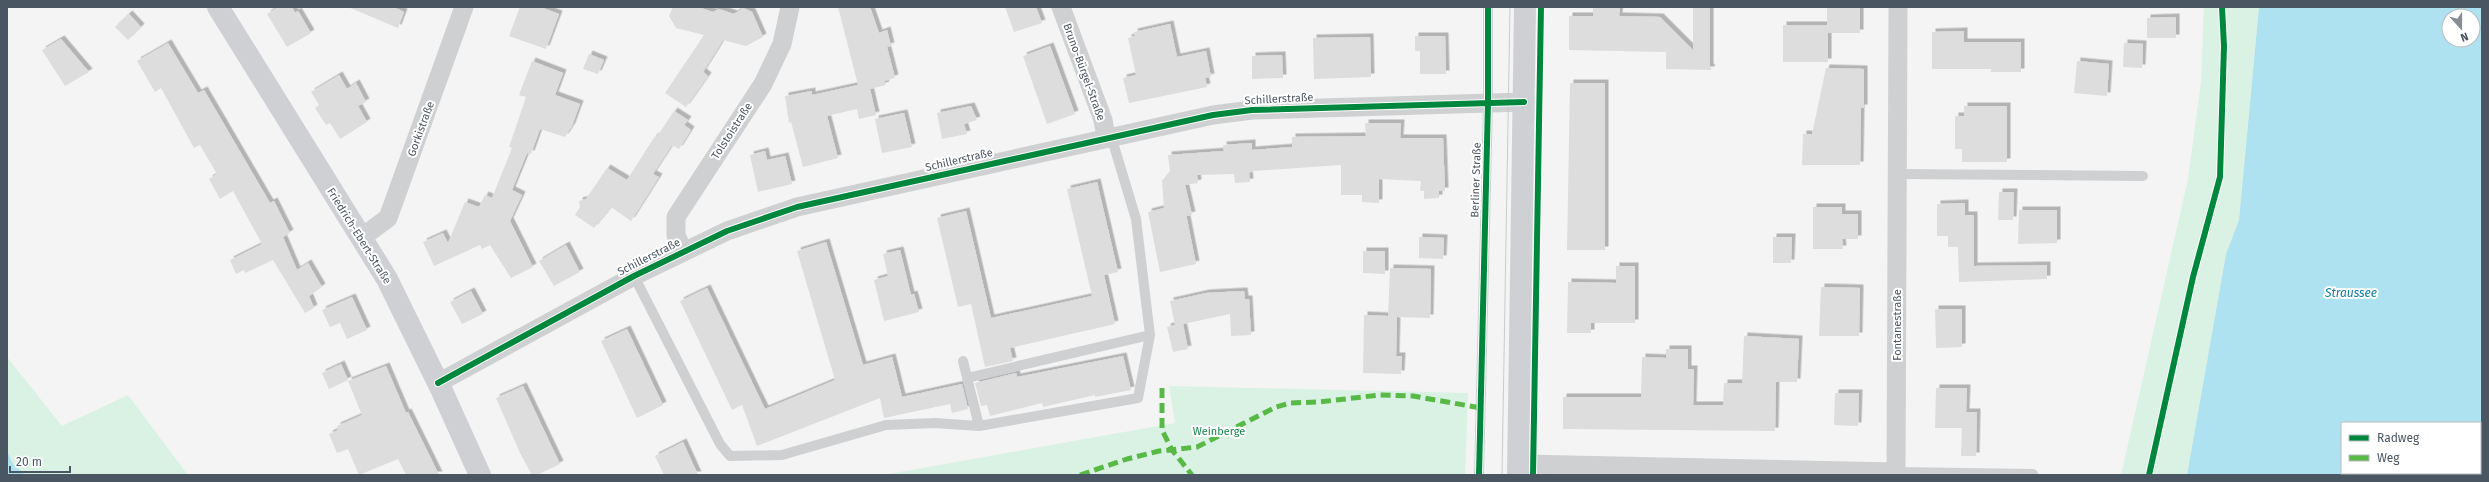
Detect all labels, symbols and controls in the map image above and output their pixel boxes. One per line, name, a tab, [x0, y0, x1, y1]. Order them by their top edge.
north arrow	[2441, 8, 2481, 48]
street label: Bruno-Bürgel-Straße	[1060, 21, 1108, 123]
text: N	[2459, 29, 2470, 44]
street label: Schillerstraße	[1244, 91, 1314, 107]
street label: Gorkistraße	[405, 100, 437, 158]
street label: Tolstoistraße	[709, 100, 755, 162]
street label: Berliner Straße	[1468, 142, 1484, 218]
street label: Schillerstraße	[924, 146, 994, 174]
street label: Friedrich-Ebert-Straße	[324, 186, 394, 286]
street label: Schillerstraße	[615, 236, 683, 278]
water label: Straussee	[2324, 286, 2377, 300]
street label: Fontanestraße	[1891, 289, 1904, 361]
legend	[2341, 422, 2481, 474]
park label: Weinberge	[1193, 425, 1245, 438]
text: Radweg	[2377, 431, 2420, 445]
scale bar	[10, 448, 70, 474]
text: Weg	[2377, 451, 2400, 465]
text: 20 m	[16, 455, 42, 469]

